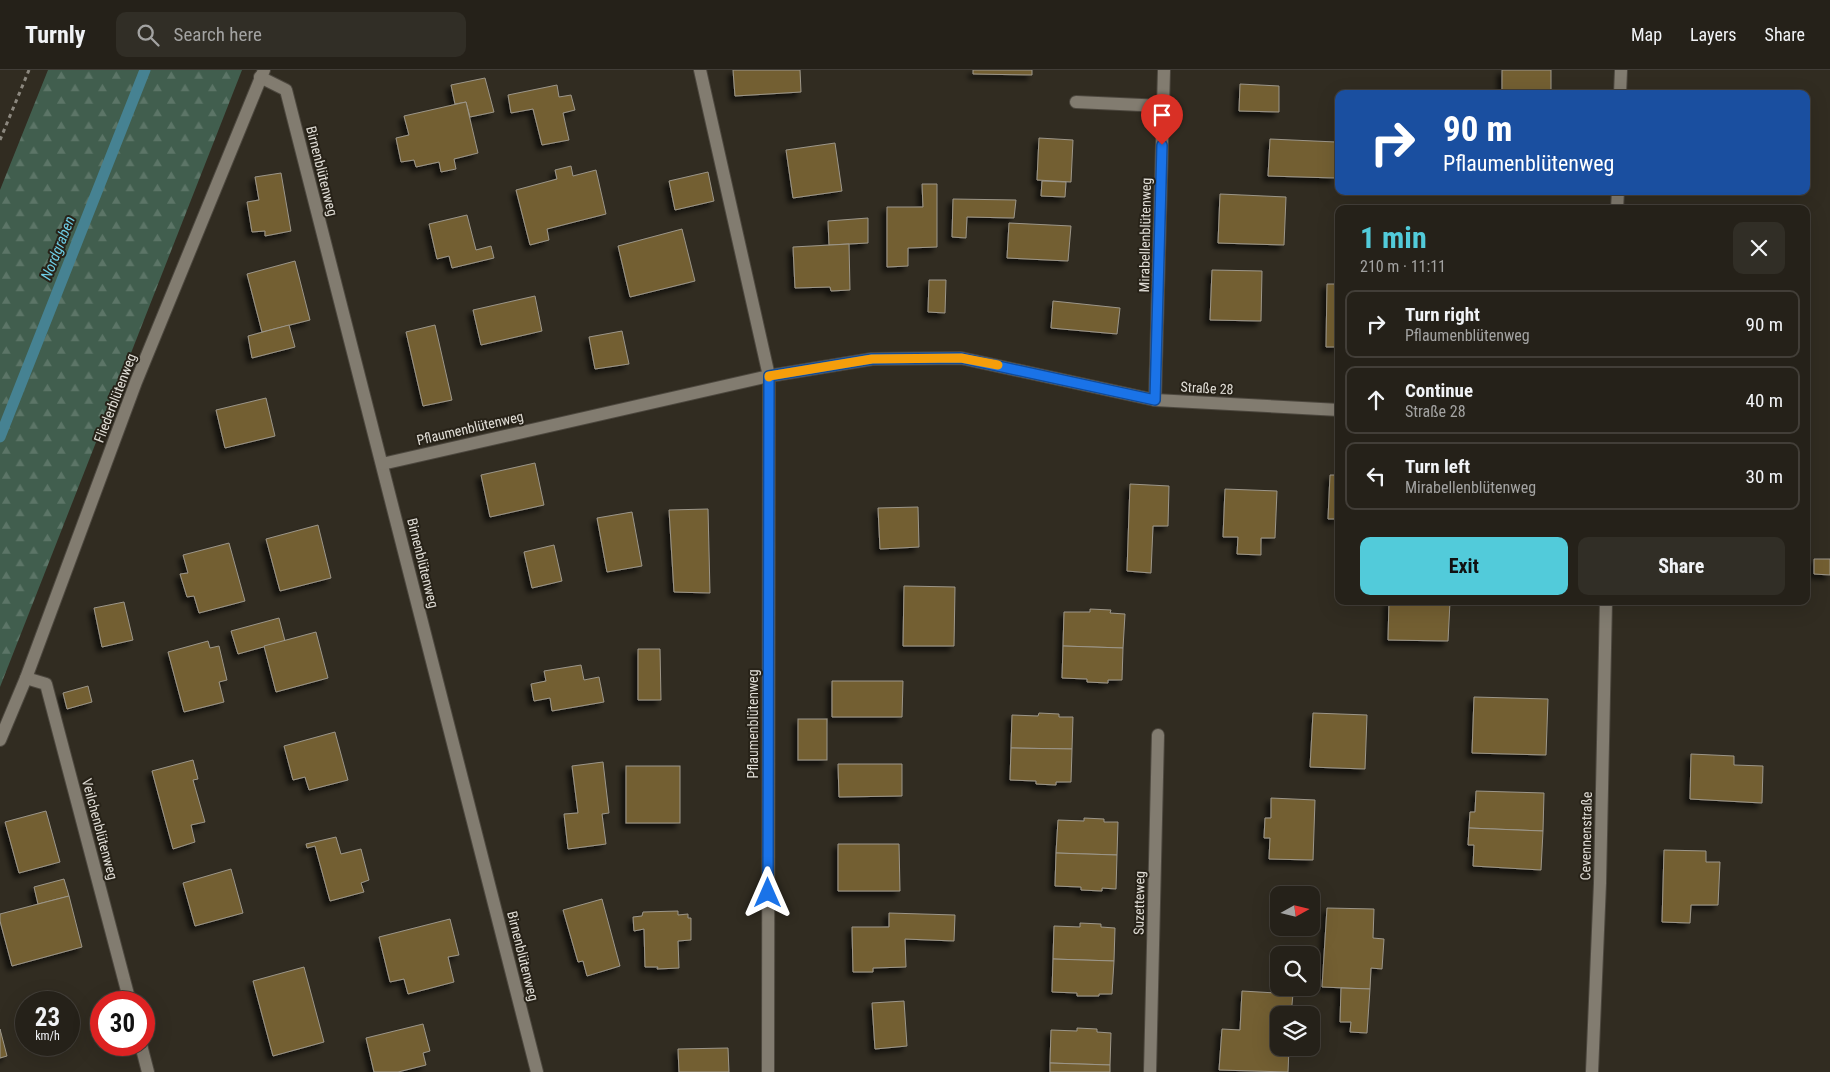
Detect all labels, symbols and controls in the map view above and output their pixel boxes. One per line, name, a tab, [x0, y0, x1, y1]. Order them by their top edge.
search box	[116, 12, 466, 57]
text: Turnly	[25, 21, 86, 49]
icon: search	[134, 21, 162, 49]
text: Search here	[174, 23, 262, 46]
text: Map	[1631, 24, 1662, 45]
text: Layers	[1690, 24, 1737, 45]
text: Share	[1765, 24, 1805, 45]
pin	[1141, 94, 1183, 145]
icon: arrive	[1148, 101, 1176, 129]
text: 90 m	[1443, 109, 1512, 150]
icon: right	[1360, 110, 1425, 175]
street label: Birnenblütenweg	[303, 124, 341, 218]
text: Pflaumenblütenweg	[1443, 151, 1614, 176]
street label: Mirabellenblütenweg	[1136, 178, 1154, 292]
water label: Nordgraben	[37, 213, 79, 283]
text: 1 min	[1360, 220, 1427, 255]
button: close	[1733, 222, 1785, 274]
text: 210 m · 11:11	[1360, 257, 1446, 276]
text: Turn right	[1405, 303, 1480, 326]
icon: right	[1362, 310, 1390, 338]
text: 90 m	[1746, 313, 1783, 336]
text: Pflaumenblütenweg	[1405, 326, 1530, 345]
street label: Fliederblütenweg	[91, 351, 139, 445]
street label: Straße 28	[1180, 379, 1234, 397]
text: Continue	[1405, 379, 1473, 402]
icon: ahead	[1362, 386, 1390, 414]
text: 40 m	[1746, 389, 1783, 412]
text: Straße 28	[1405, 402, 1466, 421]
street label: Pflaumenblütenweg	[415, 408, 525, 448]
text: Turn left	[1405, 455, 1470, 478]
icon: left	[1362, 462, 1390, 490]
text: 30 m	[1746, 465, 1783, 488]
text: Mirabellenblütenweg	[1405, 478, 1536, 497]
street label: Birnenblütenweg	[404, 516, 442, 610]
button: Exit	[1360, 537, 1568, 595]
button: Share	[1578, 537, 1785, 595]
street label: Pflaumenblütenweg	[745, 669, 761, 779]
street label: Veilchenblütenweg	[79, 777, 121, 881]
street label: Cevennenstraße	[1577, 791, 1595, 881]
position arrow	[741, 866, 793, 918]
street label: Suzetteweg	[1130, 871, 1148, 935]
north arrow	[1270, 886, 1320, 936]
map controls	[1270, 886, 1320, 1056]
street label: Birnenblütenweg	[504, 909, 542, 1003]
button: search	[1270, 946, 1320, 996]
speed limit sign: 30	[90, 991, 155, 1056]
text: 23	[35, 1003, 60, 1032]
button: layers	[1270, 1006, 1320, 1056]
text: km/h	[35, 1029, 60, 1043]

